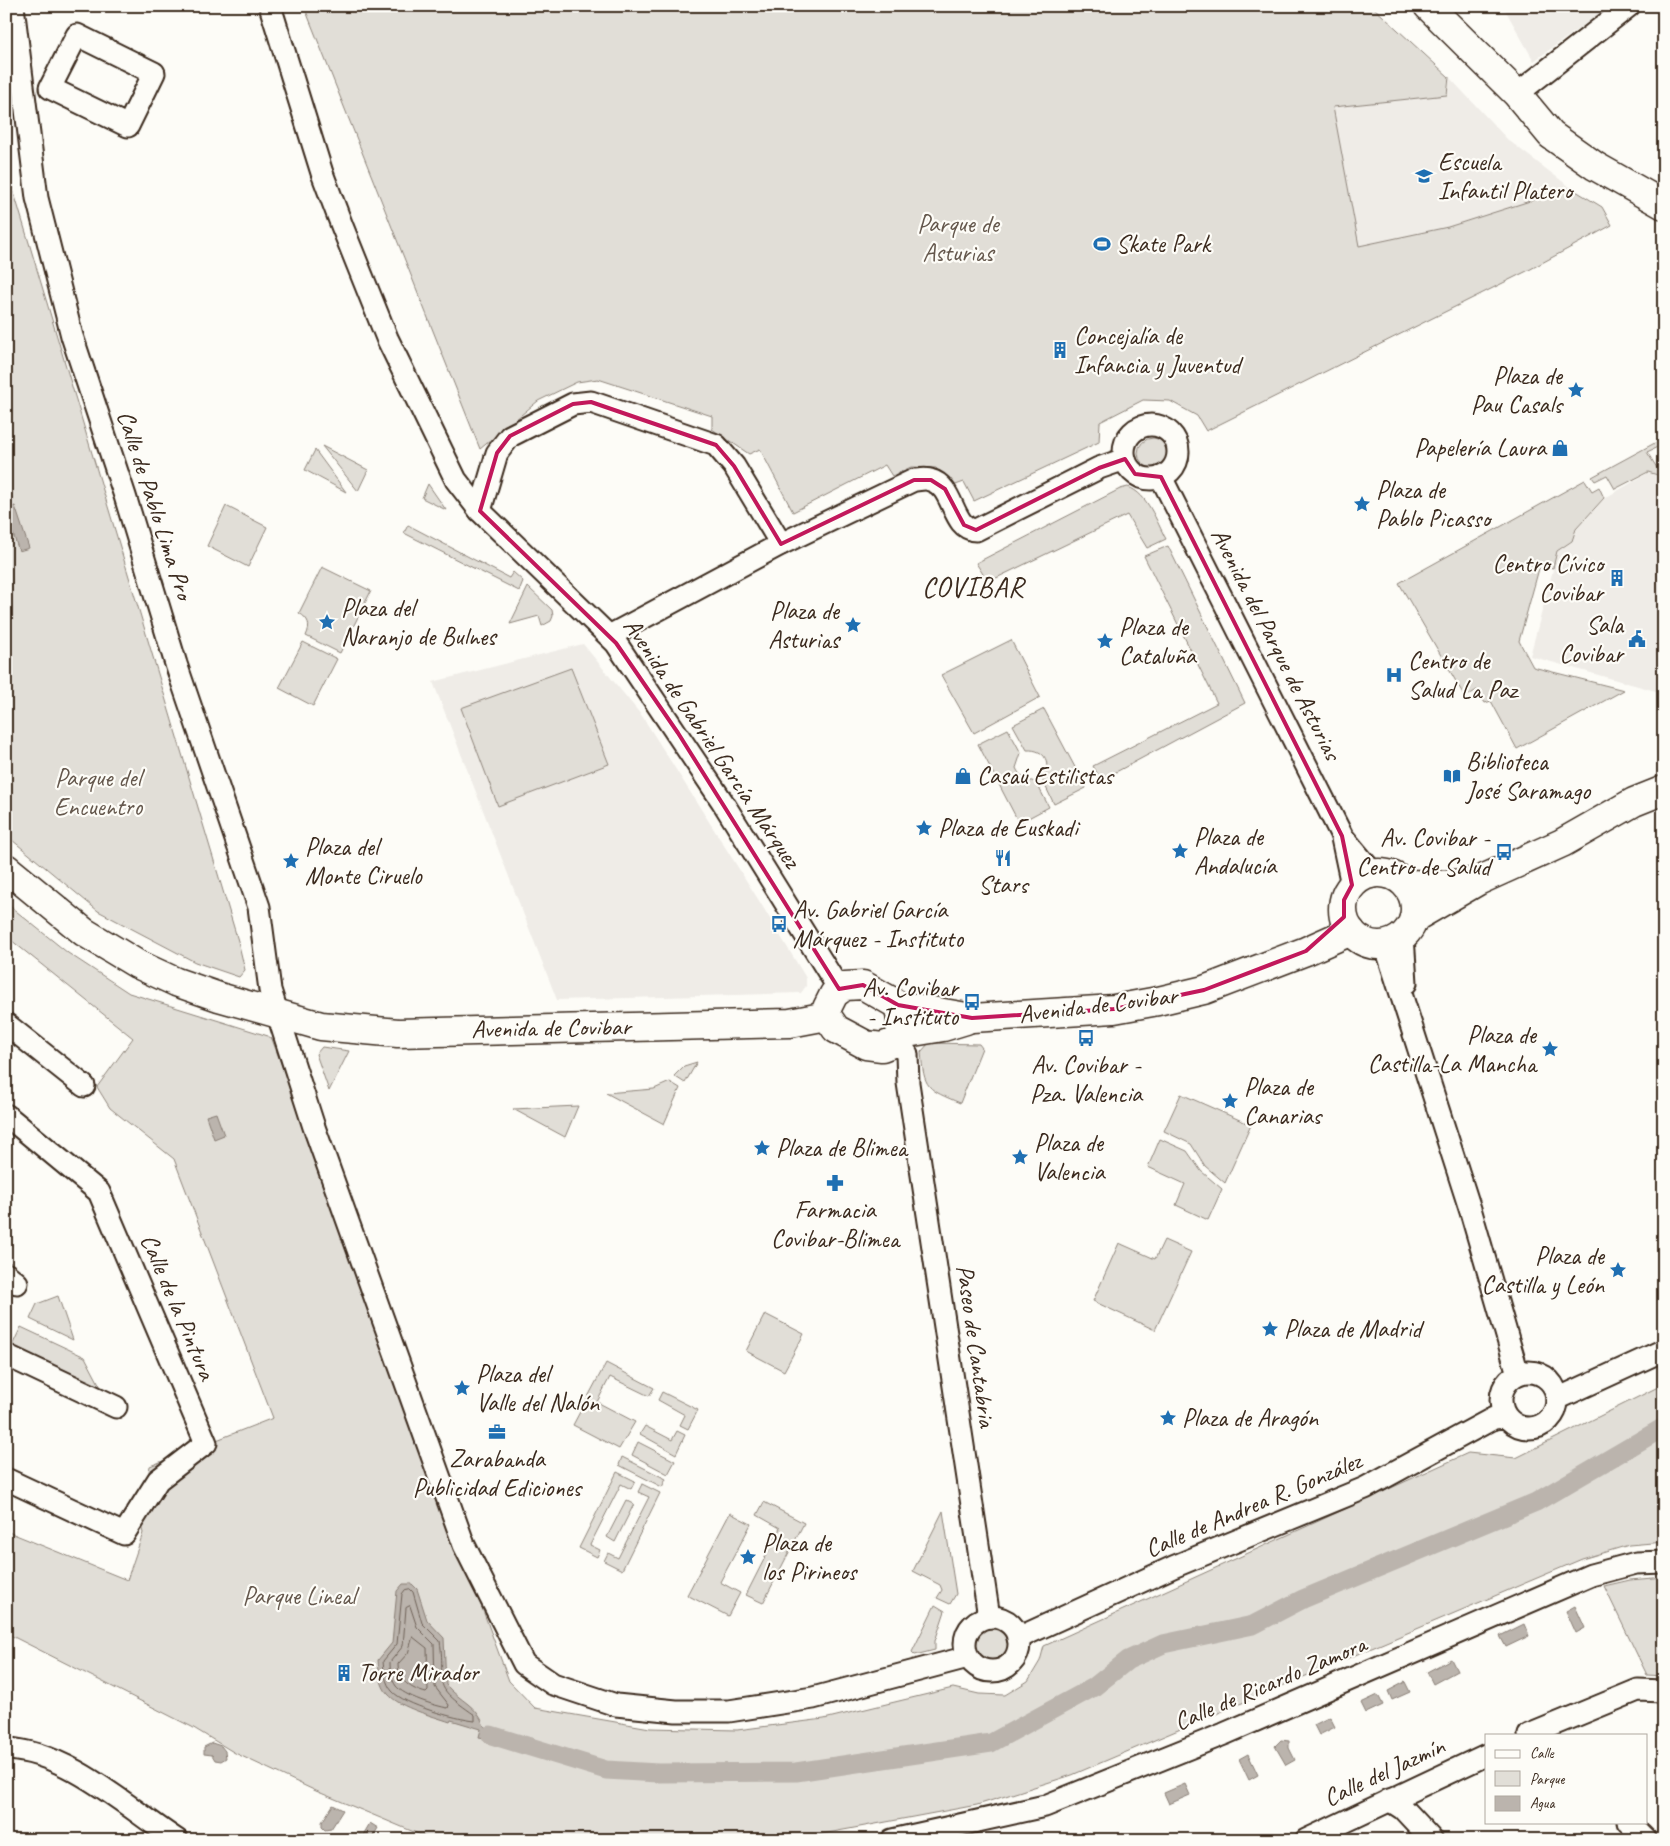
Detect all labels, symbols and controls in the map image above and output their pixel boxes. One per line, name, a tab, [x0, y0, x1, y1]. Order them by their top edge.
place label: Escuela Infantil Platero	[1438, 146, 1575, 207]
school or university icon: Escuela Infantil Platero	[1414, 166, 1434, 186]
park label: Parque de Asturias	[917, 208, 1001, 269]
place label: Skate Park	[1116, 228, 1212, 260]
sports icon: Skate Park	[1092, 234, 1112, 254]
place label: Concejalía de Infancia y Juventud	[1074, 320, 1243, 381]
building icon: Concejalía de Infancia y Juventud	[1050, 340, 1070, 360]
place label: Plaza de Pau Casals	[1471, 360, 1564, 421]
place icon: Plaza de Pau Casals	[1566, 380, 1586, 400]
street label: Calle de Pablo Lima Pro	[109, 407, 202, 606]
place label: Papelería Laura	[1414, 432, 1548, 464]
shop icon: Papelería Laura	[1550, 438, 1570, 458]
place label: Plaza de Pablo Picasso	[1376, 474, 1493, 535]
place icon: Plaza de Pablo Picasso	[1352, 494, 1372, 514]
street label: Avenida del Parque de Asturias	[1204, 523, 1350, 768]
place label: Centro Cívico Covibar	[1492, 548, 1606, 609]
building icon: Centro Cívico Covibar	[1607, 568, 1627, 588]
district label: COVIBAR	[922, 569, 1026, 604]
place label: Plaza del Naranjo de Bulnes	[341, 592, 498, 653]
place label: Plaza de Asturias	[768, 595, 841, 656]
place label: Sala Covibar	[1559, 609, 1625, 670]
place label: Plaza de Cataluña	[1119, 611, 1198, 672]
place icon: Plaza del Naranjo de Bulnes	[317, 612, 337, 632]
street label: Avenida de Gabriel García Márquez	[616, 612, 809, 876]
place icon: Plaza de Asturias	[843, 615, 863, 635]
public building icon: Sala Covibar	[1627, 629, 1647, 649]
place icon: Plaza de Cataluña	[1095, 631, 1115, 651]
place label: Centro de Salud La Paz	[1408, 645, 1520, 706]
hospital icon: Centro de Salud La Paz	[1384, 665, 1404, 685]
place label: Biblioteca José Saramago	[1465, 746, 1591, 807]
place label: Casaú Estilistas	[977, 760, 1115, 792]
park label: Parque del Encuentro	[54, 762, 146, 823]
shop icon: Casaú Estilistas	[953, 766, 973, 786]
library icon: Biblioteca José Saramago	[1442, 766, 1462, 786]
place label: Plaza de Euskadi	[938, 812, 1081, 844]
place icon: Plaza de Euskadi	[914, 818, 934, 838]
place label: Plaza de Andalucía	[1194, 821, 1278, 882]
place label: Av. Covibar - Centro de Salud	[1357, 822, 1493, 883]
place label: Plaza del Monte Ciruelo	[305, 831, 423, 892]
place icon: Plaza de Andalucía	[1170, 841, 1190, 861]
bus stop icon: Av. Covibar - Centro de Salud	[1494, 842, 1514, 862]
restaurant icon: Stars	[993, 848, 1013, 868]
place icon: Plaza del Monte Ciruelo	[281, 851, 301, 871]
place label: Stars	[978, 869, 1030, 901]
place label: Av. Gabriel García Márquez - Instituto	[793, 894, 964, 955]
bus stop icon: Av. Gabriel García Márquez - Instituto	[769, 914, 789, 934]
place label: Av. Covibar - Instituto	[862, 972, 960, 1033]
street label: Avenida de Covibar	[1017, 979, 1182, 1031]
bus stop icon: Av. Covibar - Instituto	[962, 992, 982, 1012]
street label: Avenida de Covibar	[471, 1011, 634, 1045]
place label: Plaza de Castilla-La Mancha	[1368, 1019, 1539, 1080]
bus stop icon: Av. Covibar - Pza. Valencia	[1076, 1028, 1096, 1048]
place icon: Plaza de Castilla-La Mancha	[1540, 1039, 1560, 1059]
place label: Av. Covibar - Pza. Valencia	[1030, 1049, 1144, 1110]
place label: Plaza de Canarias	[1244, 1071, 1324, 1132]
place icon: Plaza de Canarias	[1220, 1091, 1240, 1111]
place label: Plaza de Valencia	[1034, 1127, 1107, 1188]
place label: Plaza de Blimea	[776, 1132, 910, 1164]
place icon: Plaza de Blimea	[752, 1138, 772, 1158]
place icon: Plaza de Valencia	[1010, 1147, 1030, 1167]
pharmacy icon: Farmacia Covibar-Blimea	[825, 1173, 845, 1193]
place label: Farmacia Covibar-Blimea	[771, 1194, 902, 1255]
street label: Calle de la Pintura	[133, 1229, 224, 1387]
place label: Plaza de Castilla y León	[1482, 1240, 1606, 1301]
place icon: Plaza de Castilla y León	[1608, 1260, 1628, 1280]
street label: Paseo de Cantabria	[949, 1263, 1003, 1431]
place label: Plaza de Madrid	[1284, 1313, 1424, 1345]
place icon: Plaza de Madrid	[1260, 1319, 1280, 1339]
place label: Plaza del Valle del Nalón	[476, 1358, 600, 1419]
place icon: Plaza del Valle del Nalón	[452, 1378, 472, 1398]
place label: Plaza de Aragón	[1182, 1402, 1319, 1434]
place icon: Plaza de Aragón	[1158, 1408, 1178, 1428]
office icon: Zarabanda Publicidad Ediciones	[487, 1422, 507, 1442]
place label: Zarabanda Publicidad Ediciones	[413, 1443, 584, 1504]
street label: Calle de Andrea R. González	[1140, 1444, 1368, 1565]
place label: Plaza de los Pirineos	[762, 1527, 859, 1588]
place icon: Plaza de los Pirineos	[738, 1547, 758, 1567]
park label: Parque Lineal	[243, 1580, 360, 1612]
street label: Calle de Ricardo Zamora	[1169, 1627, 1373, 1738]
place label: Torre Mirador	[358, 1657, 480, 1689]
building icon: Torre Mirador	[334, 1663, 354, 1683]
street label: Calle del Jazmín	[1318, 1730, 1450, 1814]
legend	[1485, 1734, 1648, 1824]
text: Calle	[1530, 1744, 1555, 1763]
text: Parque	[1530, 1770, 1566, 1789]
text: Agua	[1530, 1794, 1555, 1813]

